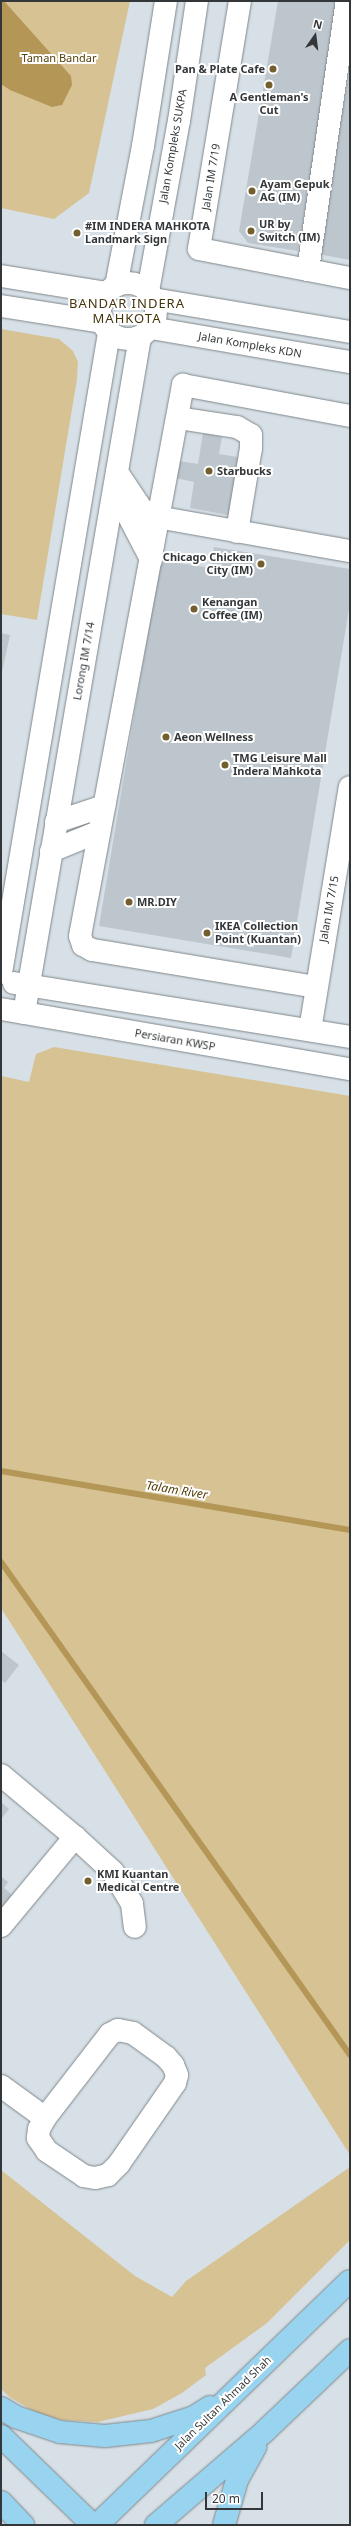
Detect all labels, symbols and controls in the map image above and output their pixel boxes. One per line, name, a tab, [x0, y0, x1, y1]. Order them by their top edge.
north arrow	[295, 16, 335, 56]
text: N	[312, 16, 324, 32]
park label: Taman Bandar	[21, 51, 97, 65]
place label: Pan & Plate Cafe	[175, 62, 265, 76]
marker: Pan & Plate Cafe	[268, 64, 278, 74]
marker: A Gentleman's Cut	[264, 80, 274, 90]
street label: Jalan Kompleks SUKPA	[156, 88, 190, 204]
place label: A Gentleman's Cut	[229, 91, 309, 117]
street label: Jalan IM 7/19	[199, 143, 223, 211]
place label: Ayam Gepuk AG (IM)	[260, 178, 330, 204]
marker: Ayam Gepuk AG (IM)	[247, 186, 257, 196]
place label: UR by Switch (IM)	[259, 218, 320, 244]
place label: #IM INDERA MAHKOTA Landmark Sign	[85, 220, 210, 246]
marker: UR by Switch (IM)	[246, 226, 256, 236]
marker: #IM INDERA MAHKOTA Landmark Sign	[72, 228, 82, 238]
district label: BANDAR INDERA MAHKOTA	[69, 296, 185, 327]
street label: Jalan Kompleks KDN	[197, 329, 303, 361]
place label: Starbucks	[217, 464, 271, 478]
marker: Starbucks	[204, 466, 214, 476]
place label: Chicago Chicken City (IM)	[163, 551, 253, 577]
marker: Chicago Chicken City (IM)	[256, 559, 266, 569]
place label: Kenangan Coffee (IM)	[202, 596, 263, 622]
marker: Kenangan Coffee (IM)	[189, 604, 199, 614]
street label: Lorong IM 7/14	[71, 621, 97, 701]
place label: Aeon Wellness	[174, 730, 253, 744]
marker: Aeon Wellness	[161, 732, 171, 742]
place label: TMG Leisure Mall Indera Mahkota	[233, 752, 327, 778]
marker: TMG Leisure Mall Indera Mahkota	[220, 760, 230, 770]
street label: Jalan IM 7/15	[317, 875, 341, 943]
place label: MR.DIY	[137, 895, 177, 909]
marker: MR.DIY	[124, 897, 134, 907]
place label: IKEA Collection Point (Kuantan)	[215, 920, 301, 946]
marker: IKEA Collection Point (Kuantan)	[202, 928, 212, 938]
street label: Persiaran KWSP	[134, 1026, 216, 1054]
water label: Talam River	[145, 1478, 209, 1502]
place label: KMI Kuantan Medical Centre	[97, 1868, 179, 1894]
marker: KMI Kuantan Medical Centre	[82, 1875, 94, 1887]
street label: Jalan Sultan Ahmad Shah	[172, 2353, 274, 2453]
scale bar	[207, 2484, 265, 2510]
text: 20 m	[212, 2490, 240, 2507]

